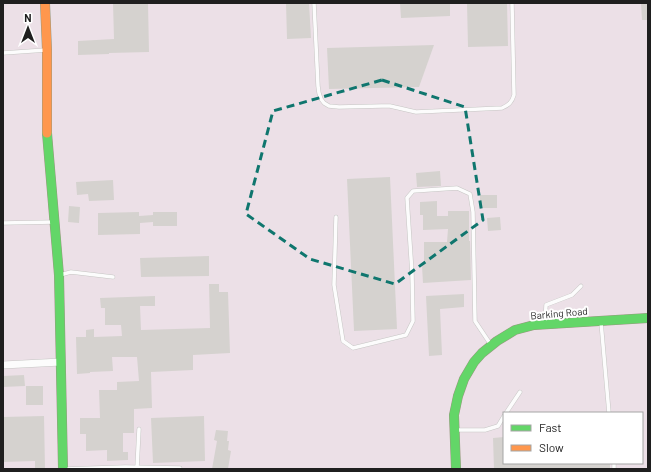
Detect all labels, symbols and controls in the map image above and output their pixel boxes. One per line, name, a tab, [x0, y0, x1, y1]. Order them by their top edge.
north arrow	[8, 8, 48, 48]
text: N	[24, 11, 32, 24]
street label: Barking Road	[530, 305, 588, 321]
legend	[503, 412, 643, 464]
text: Fast	[539, 420, 562, 434]
text: Slow	[539, 440, 564, 454]

